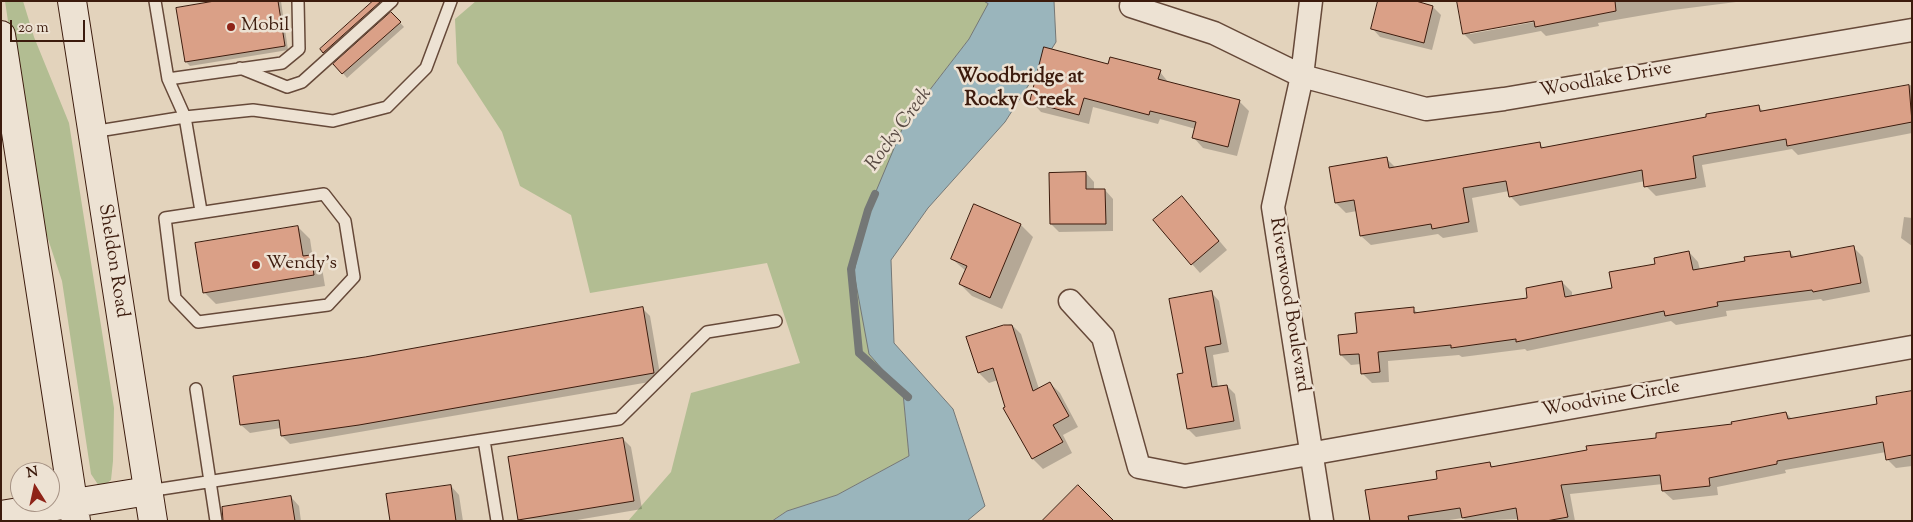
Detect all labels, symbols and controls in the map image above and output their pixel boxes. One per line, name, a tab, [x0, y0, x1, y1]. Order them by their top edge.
scale bar	[12, 10, 88, 42]
place label: Mobil	[241, 16, 289, 38]
text: 20 m	[18, 18, 49, 39]
marker: Mobil	[225, 21, 237, 33]
street label: Woodlake Drive	[1538, 58, 1674, 104]
district label: Woodbridge at Rocky Creek	[956, 67, 1084, 114]
water label: Rocky Creek	[862, 84, 938, 176]
street label: Sheldon Road	[92, 202, 132, 320]
street label: Riverwood Boulevard	[1263, 216, 1313, 394]
place label: Wendy's	[266, 254, 337, 276]
marker: Wendy's	[250, 259, 262, 271]
street label: Woodvine Circle	[1540, 377, 1682, 423]
north arrow	[10, 462, 60, 512]
text: N	[25, 462, 40, 484]

